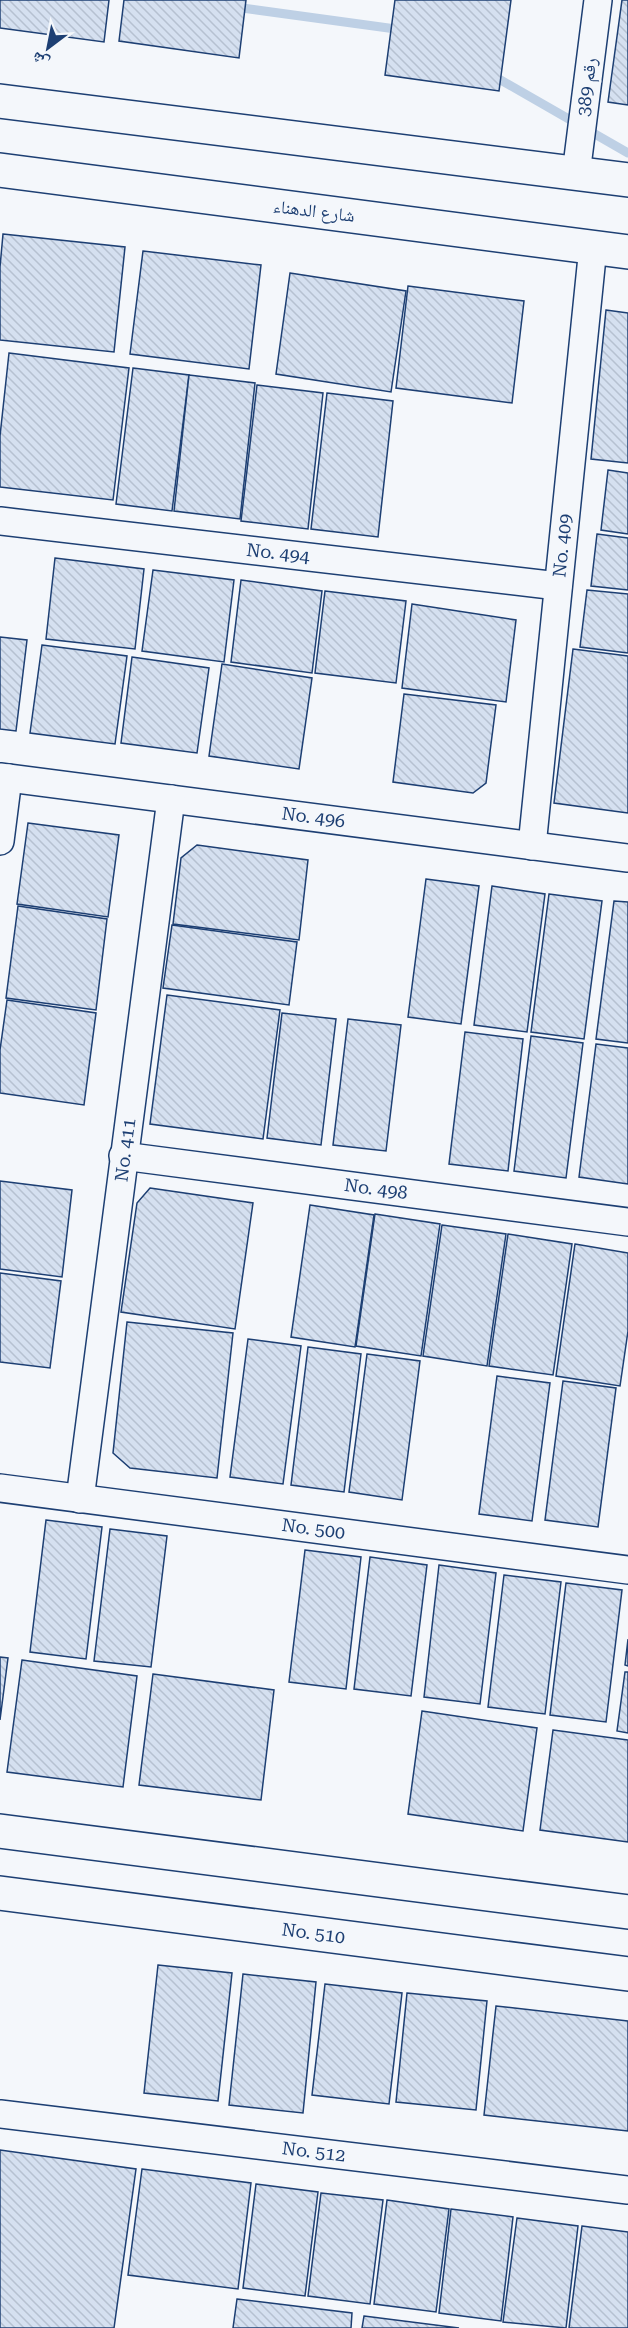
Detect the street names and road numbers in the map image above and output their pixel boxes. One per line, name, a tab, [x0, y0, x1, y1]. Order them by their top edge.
street label: رقم 389	[572, 56, 603, 118]
street label: شارع الدهناء	[272, 195, 356, 227]
street label: No. 409	[548, 513, 576, 578]
street label: No. 494	[245, 539, 311, 567]
street label: No. 496	[280, 802, 346, 831]
street label: No. 411	[110, 1117, 139, 1183]
street label: No. 498	[343, 1174, 409, 1203]
street label: No. 500	[280, 1514, 346, 1543]
street label: No. 510	[280, 1918, 346, 1947]
street label: No. 512	[281, 2137, 347, 2166]

